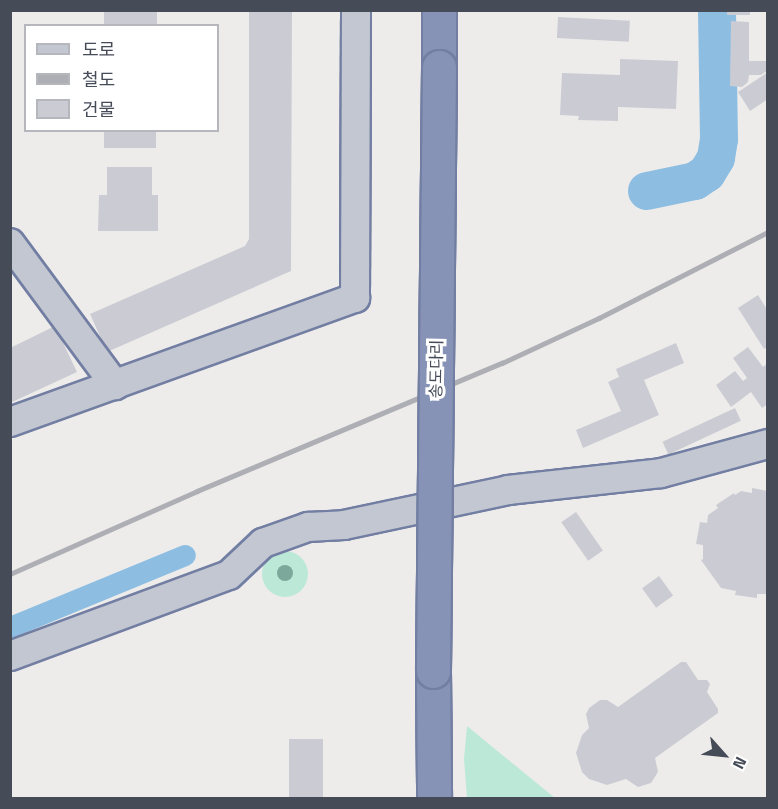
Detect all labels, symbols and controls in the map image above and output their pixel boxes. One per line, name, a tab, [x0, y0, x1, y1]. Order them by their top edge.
legend	[24, 24, 219, 132]
text: 도로	[82, 36, 115, 63]
text: 철도	[82, 66, 115, 93]
text: 건물	[82, 96, 115, 123]
street label: 송도다리	[426, 339, 446, 399]
north arrow	[694, 725, 754, 785]
text: N	[727, 753, 753, 774]

